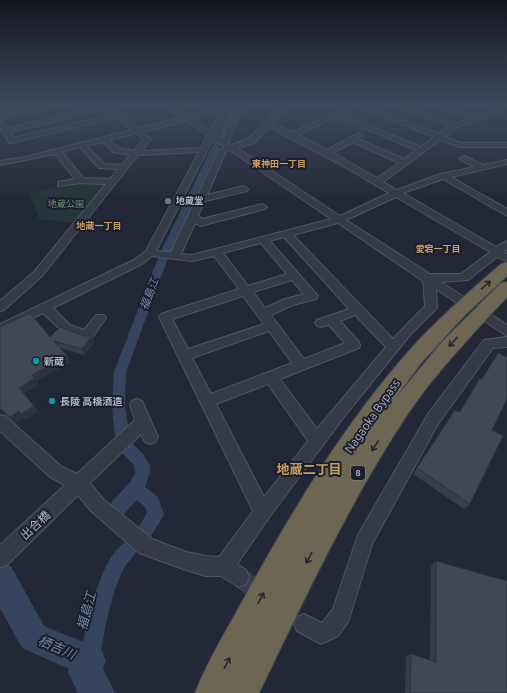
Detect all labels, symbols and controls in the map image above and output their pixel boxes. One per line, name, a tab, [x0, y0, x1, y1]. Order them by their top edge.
district label: 東神田一丁目	[252, 158, 306, 169]
marker: 地蔵堂	[163, 196, 173, 206]
place label: 地蔵堂	[175, 196, 203, 206]
park label: 地蔵公園	[48, 199, 84, 209]
district label: 地蔵一丁目	[75, 221, 122, 231]
district label: 愛宕一丁目	[415, 244, 461, 254]
water label: 福島江	[138, 276, 161, 312]
one-way arrow	[481, 280, 491, 289]
one-way arrow	[449, 337, 458, 348]
marker: 新蔵	[31, 356, 41, 366]
place label: 新蔵	[44, 356, 64, 367]
street label: Nagaoka Bypass	[342, 377, 402, 455]
marker: 長陵 高橋酒造	[47, 396, 57, 406]
place label: 長陵 高橋酒造	[60, 396, 122, 407]
one-way arrow	[371, 440, 379, 452]
district label: 地蔵二丁目	[276, 462, 342, 476]
road number: 8	[351, 466, 365, 480]
street label: 出合橋	[17, 508, 53, 542]
one-way arrow	[305, 552, 313, 564]
water label: 福島江	[74, 588, 98, 632]
one-way arrow	[257, 592, 265, 604]
water label: 栖吉川	[36, 633, 80, 662]
one-way arrow	[223, 657, 231, 669]

